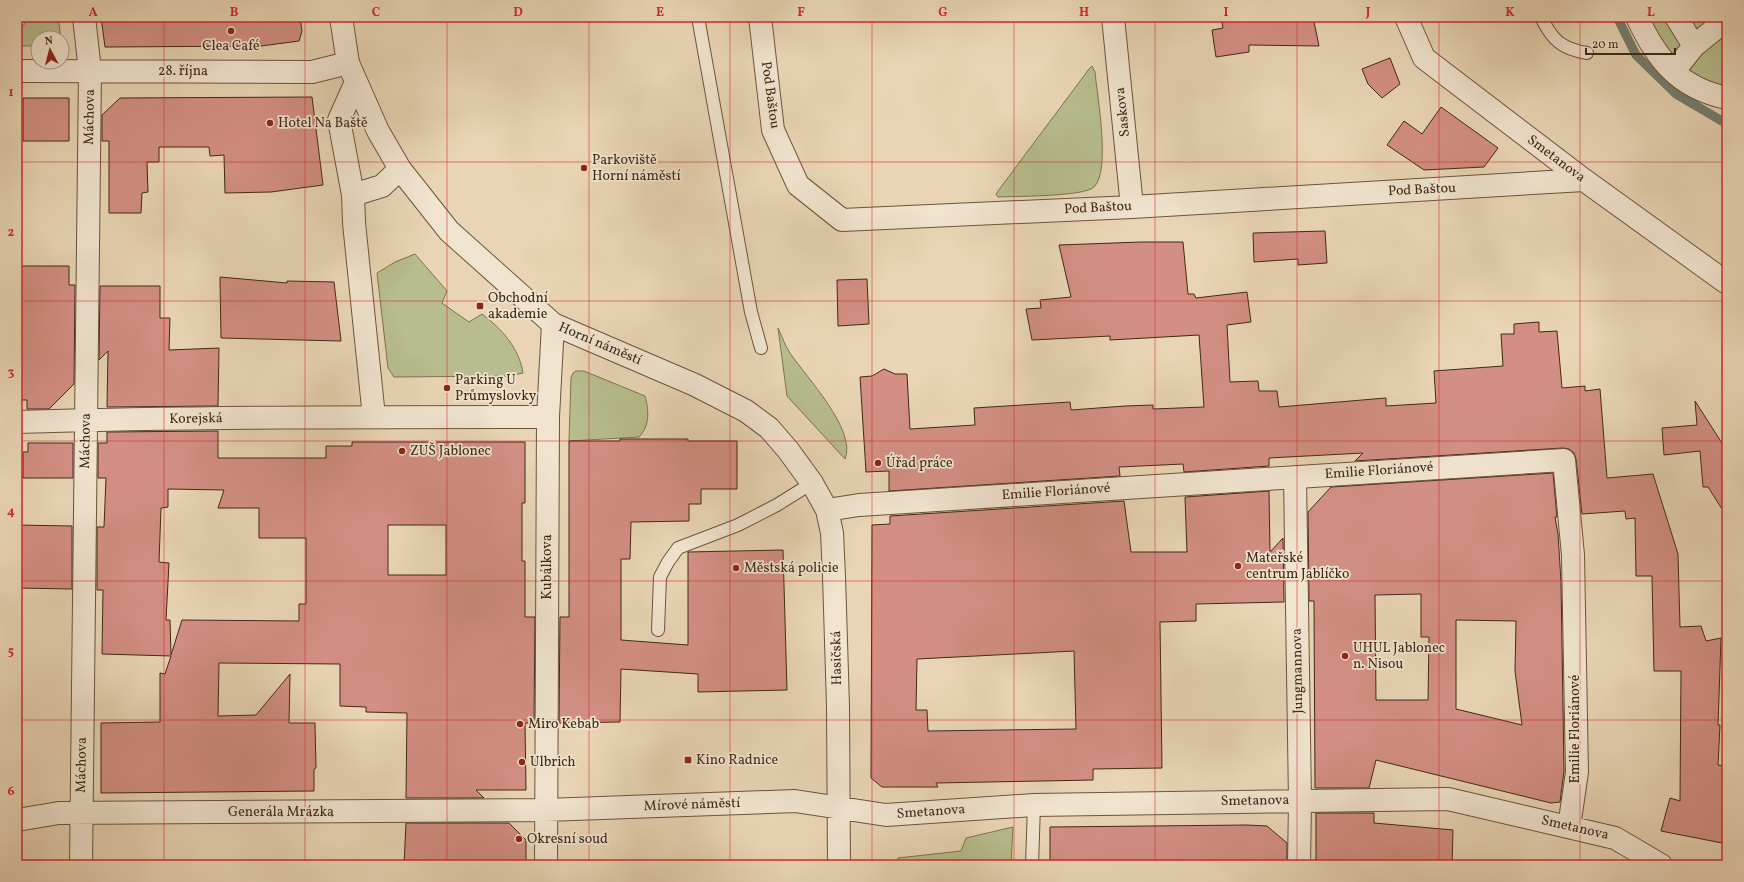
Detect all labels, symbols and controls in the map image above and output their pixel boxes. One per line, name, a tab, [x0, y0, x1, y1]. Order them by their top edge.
text: A	[88, 4, 98, 22]
text: B	[230, 4, 239, 22]
text: C	[372, 4, 380, 22]
text: D	[513, 4, 523, 22]
text: E	[656, 4, 664, 22]
text: F	[797, 4, 805, 22]
text: G	[938, 4, 948, 22]
text: H	[1079, 4, 1089, 22]
text: I	[1224, 4, 1229, 22]
text: J	[1365, 4, 1371, 22]
text: K	[1505, 4, 1515, 22]
text: L	[1647, 4, 1655, 22]
marker: Clea Café	[226, 26, 236, 36]
north arrow	[30, 30, 70, 70]
scale bar	[1586, 30, 1675, 56]
text: N	[44, 34, 54, 49]
place label: Clea Café	[202, 37, 260, 56]
text: 20 m	[1592, 37, 1619, 53]
street label: Pod Baštou	[756, 60, 784, 130]
street label: 28. října	[158, 62, 208, 81]
text: 1	[8, 84, 14, 102]
street label: Saskova	[1111, 86, 1135, 138]
street label: Máchova	[80, 89, 100, 145]
place label: Hotel Na Baště	[278, 114, 368, 133]
marker: Hotel Na Baště	[265, 118, 275, 128]
street label: Smetanova	[1523, 131, 1589, 187]
place label: Parkoviště Horní náměstí	[592, 151, 681, 186]
marker: Parkoviště Horní náměstí	[579, 163, 589, 173]
street label: Pod Baštou	[1388, 179, 1456, 201]
street label: Pod Baštou	[1064, 197, 1132, 219]
text: 2	[8, 224, 15, 242]
place label: Obchodní akademie	[488, 289, 549, 324]
marker: Obchodní akademie	[475, 301, 485, 311]
street label: Horní náměstí	[555, 318, 645, 370]
text: 3	[8, 364, 15, 382]
place label: Parking U Průmyslovky	[455, 371, 537, 406]
marker: Parking U Průmyslovky	[442, 383, 452, 393]
street label: Korejská	[169, 409, 223, 429]
street label: Máchova	[76, 413, 96, 469]
place label: ZUŠ Jablonec	[410, 442, 491, 461]
marker: ZUŠ Jablonec	[397, 446, 407, 456]
place label: Úřad práce	[886, 453, 953, 473]
marker: Úřad práce	[873, 458, 883, 468]
street label: Emilie Floriánové	[1324, 458, 1434, 484]
street label: Emilie Floriánové	[1001, 479, 1111, 505]
text: 4	[7, 503, 15, 521]
street label: Kubálkova	[538, 534, 557, 600]
place label: Mateřské centrum Jablíčko	[1246, 549, 1349, 584]
place label: Městská policie	[744, 559, 839, 578]
marker: Mateřské centrum Jablíčko	[1233, 561, 1243, 571]
marker: Městská policie	[731, 563, 741, 573]
street label: Jungmannova	[1288, 628, 1308, 714]
street label: Hasičská	[827, 631, 847, 685]
place label: UHUL Jablonec n. Nisou	[1353, 639, 1445, 674]
text: 5	[8, 643, 14, 661]
marker: UHUL Jablonec n. Nisou	[1340, 651, 1350, 661]
street label: Emilie Floriánové	[1566, 674, 1585, 783]
place label: Miro Kebab	[528, 715, 600, 734]
marker: Miro Kebab	[515, 719, 525, 729]
street label: Máchova	[72, 737, 92, 793]
place label: Kino Radnice	[696, 751, 779, 770]
place label: Ulbrich	[530, 753, 576, 772]
marker: Kino Radnice	[683, 755, 693, 765]
marker: Ulbrich	[517, 757, 527, 767]
text: 6	[7, 783, 15, 801]
street label: Smetanova	[1221, 791, 1290, 811]
street label: Mírové náměstí	[643, 794, 741, 816]
street label: Smetanova	[896, 800, 966, 824]
street label: Generála Mrázka	[228, 803, 334, 822]
street label: Smetanova	[1539, 811, 1611, 845]
place label: Okresní soud	[527, 830, 608, 849]
marker: Okresní soud	[514, 834, 524, 844]

